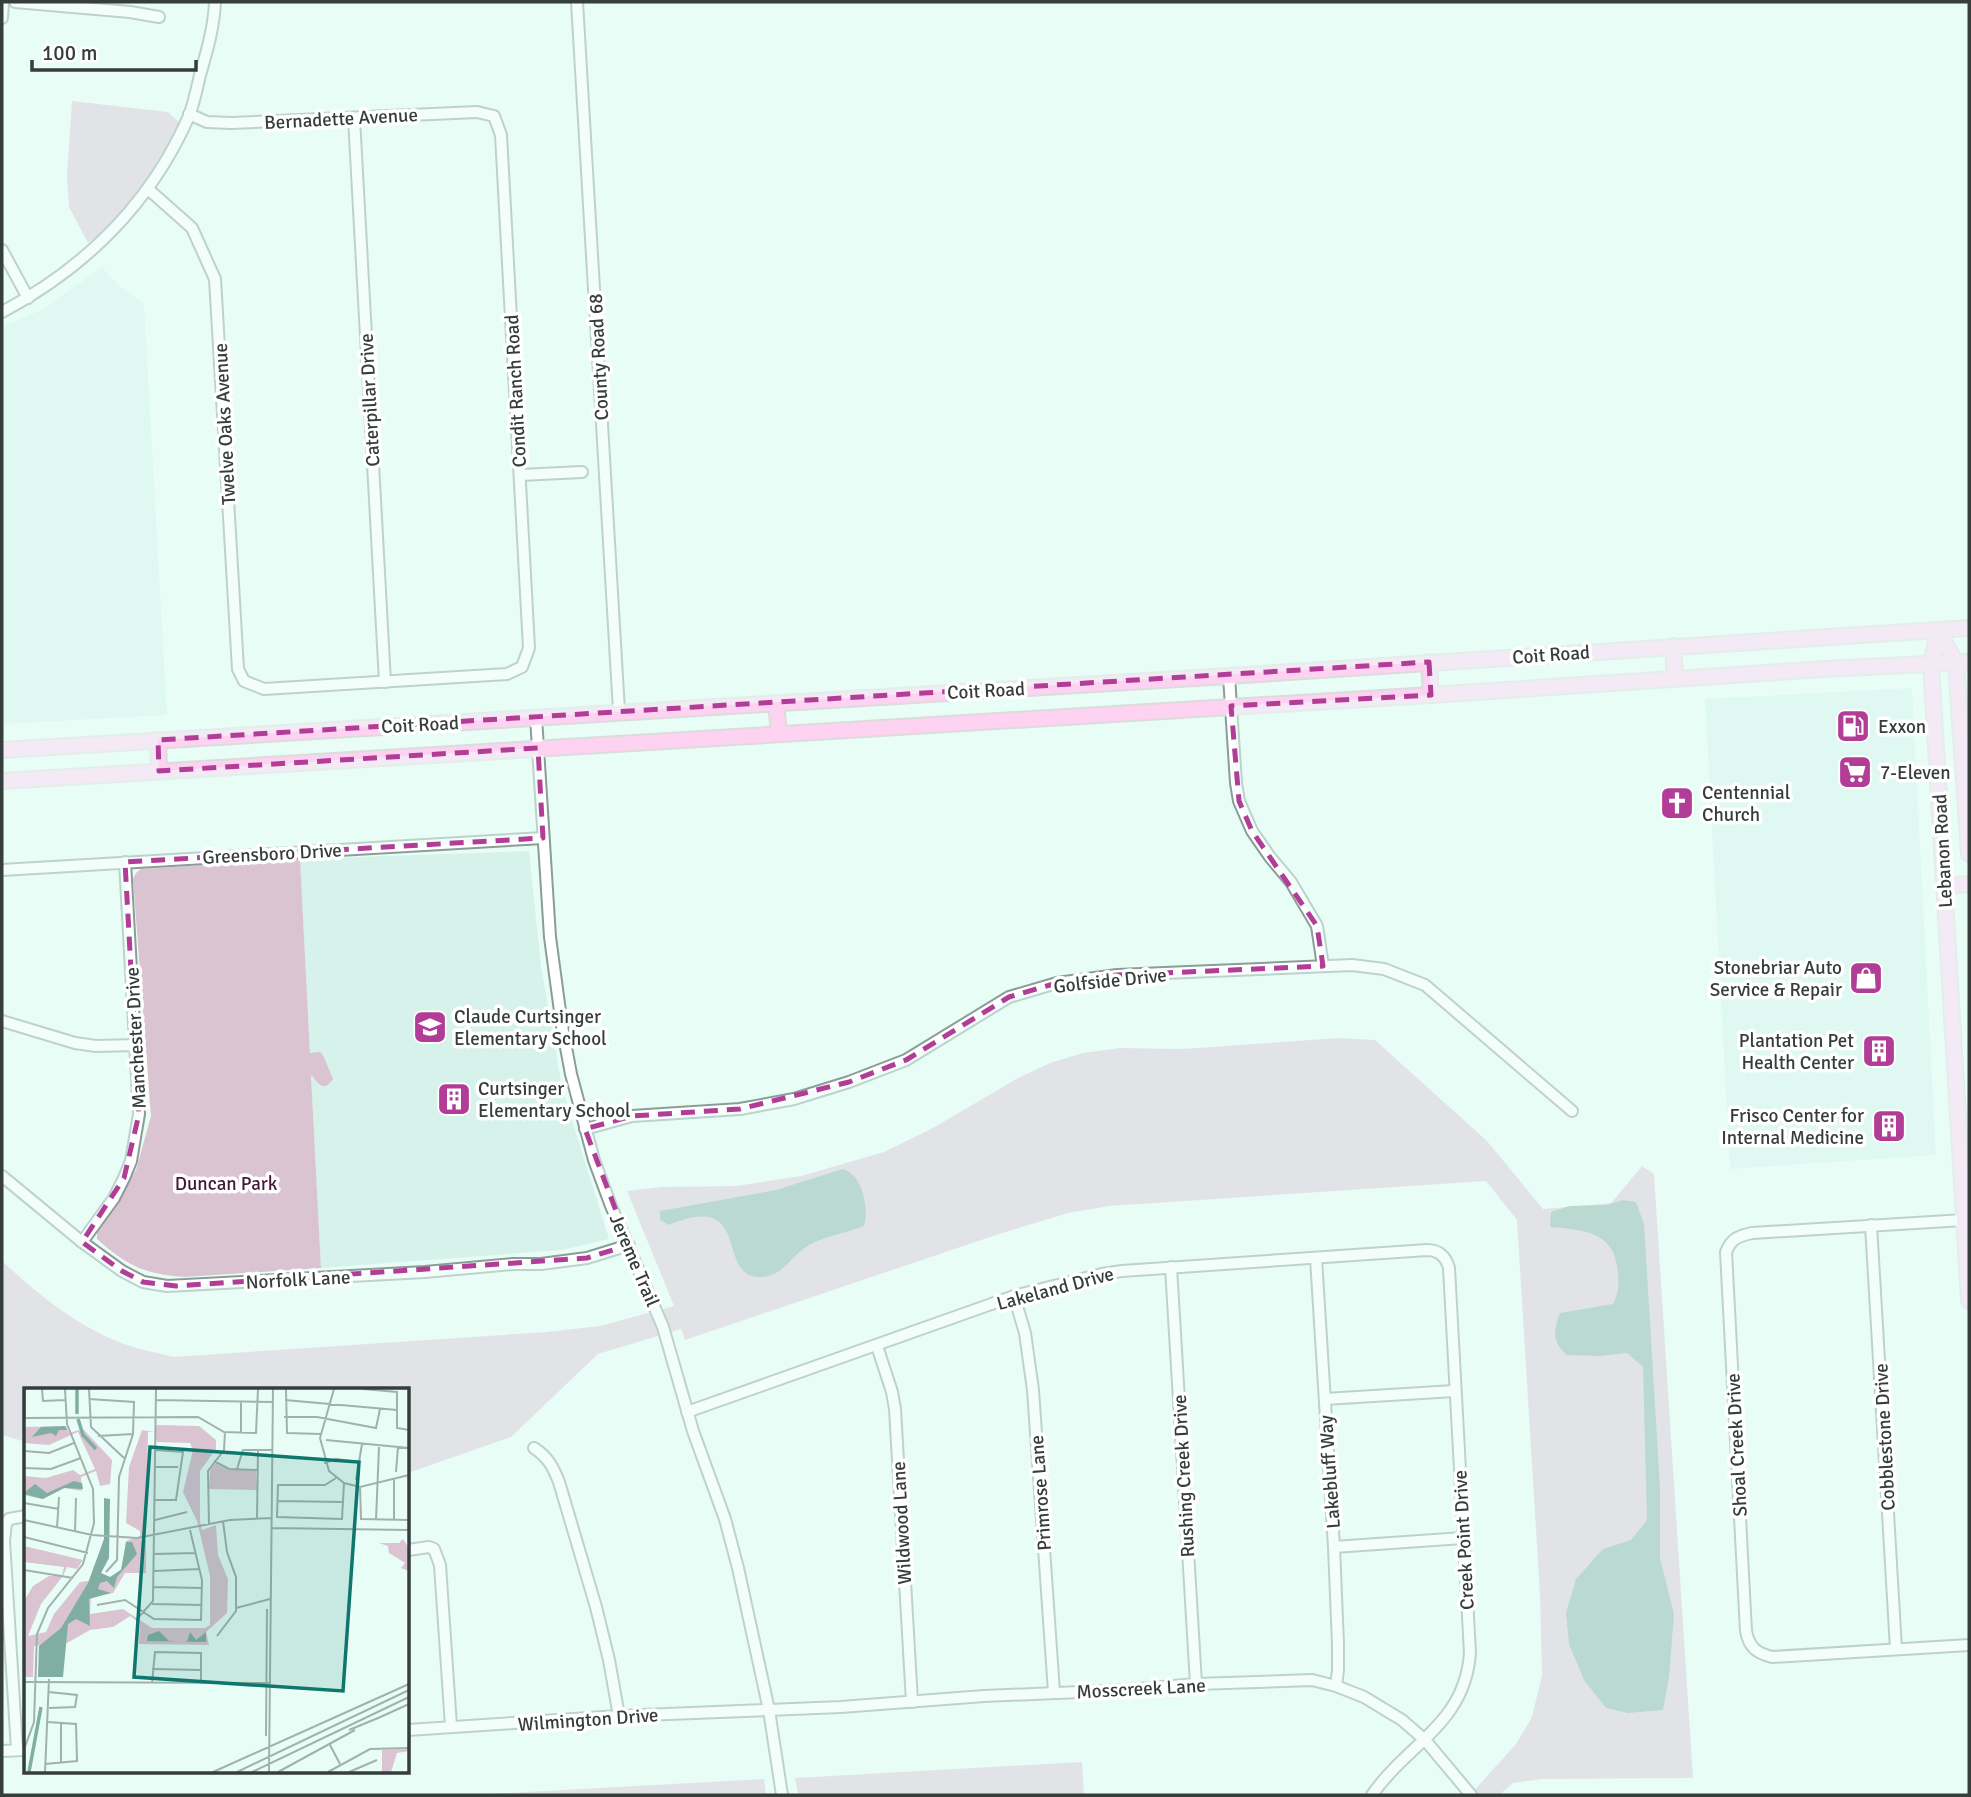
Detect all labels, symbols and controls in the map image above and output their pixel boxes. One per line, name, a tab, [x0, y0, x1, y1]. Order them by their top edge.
scale bar	[32, 28, 196, 72]
text: 100 m	[42, 40, 97, 66]
street label: Bernadette Avenue	[264, 103, 418, 135]
street label: County Road 68	[584, 293, 614, 421]
street label: Condit Ranch Road	[500, 314, 532, 468]
street label: Caterpillar Drive	[355, 333, 385, 467]
street label: Twelve Oaks Avenue	[209, 343, 241, 505]
street label: Coit Road	[1511, 640, 1591, 670]
street label: Coit Road	[947, 677, 1026, 705]
fuel station icon: Exxon	[1834, 707, 1872, 745]
street label: Coit Road	[381, 711, 460, 739]
place label: Exxon	[1878, 715, 1926, 739]
supermarket icon: 7-Eleven	[1836, 753, 1874, 791]
place label: 7-Eleven	[1880, 761, 1951, 785]
place label: Centennial Church	[1702, 781, 1790, 827]
church icon: Centennial Church	[1658, 784, 1696, 822]
street label: Lebanon Road	[1928, 793, 1958, 909]
street label: Greensboro Drive	[202, 838, 342, 870]
place label: Stonebriar Auto Service & Repair	[1710, 956, 1842, 1002]
shop icon: Stonebriar Auto Service & Repair	[1847, 959, 1885, 997]
street label: Golfside Drive	[1052, 963, 1168, 999]
street label: Manchester Drive	[120, 966, 152, 1110]
place label: Claude Curtsinger Elementary School	[454, 1005, 607, 1051]
school or university icon: Claude Curtsinger Elementary School	[411, 1008, 449, 1046]
place label: Plantation Pet Health Center	[1739, 1029, 1854, 1075]
building icon: Plantation Pet Health Center	[1860, 1032, 1898, 1070]
place label: Curtsinger Elementary School	[478, 1077, 631, 1123]
building icon: Curtsinger Elementary School	[435, 1080, 473, 1118]
place label: Frisco Center for Internal Medicine	[1721, 1104, 1864, 1150]
building icon: Frisco Center for Internal Medicine	[1870, 1107, 1908, 1145]
park label: Duncan Park	[175, 1172, 278, 1196]
street label: Jereme Trail	[604, 1210, 664, 1311]
street label: Lakeland Drive	[994, 1262, 1117, 1316]
street label: Norfolk Lane	[245, 1265, 351, 1295]
street label: Cobblestone Drive	[1869, 1363, 1901, 1511]
street label: Shoal Creek Drive	[1721, 1373, 1753, 1517]
inset map	[24, 1388, 410, 1772]
street label: Rushing Creek Drive	[1168, 1394, 1200, 1558]
street label: Lakebluff Way	[1314, 1414, 1346, 1530]
street label: Primrose Lane	[1025, 1434, 1057, 1552]
street label: Wildwood Lane	[887, 1461, 917, 1585]
street label: Creek Point Drive	[1448, 1469, 1480, 1610]
street label: Mosscreek Lane	[1076, 1674, 1206, 1704]
street label: Wilmington Drive	[517, 1703, 659, 1737]

